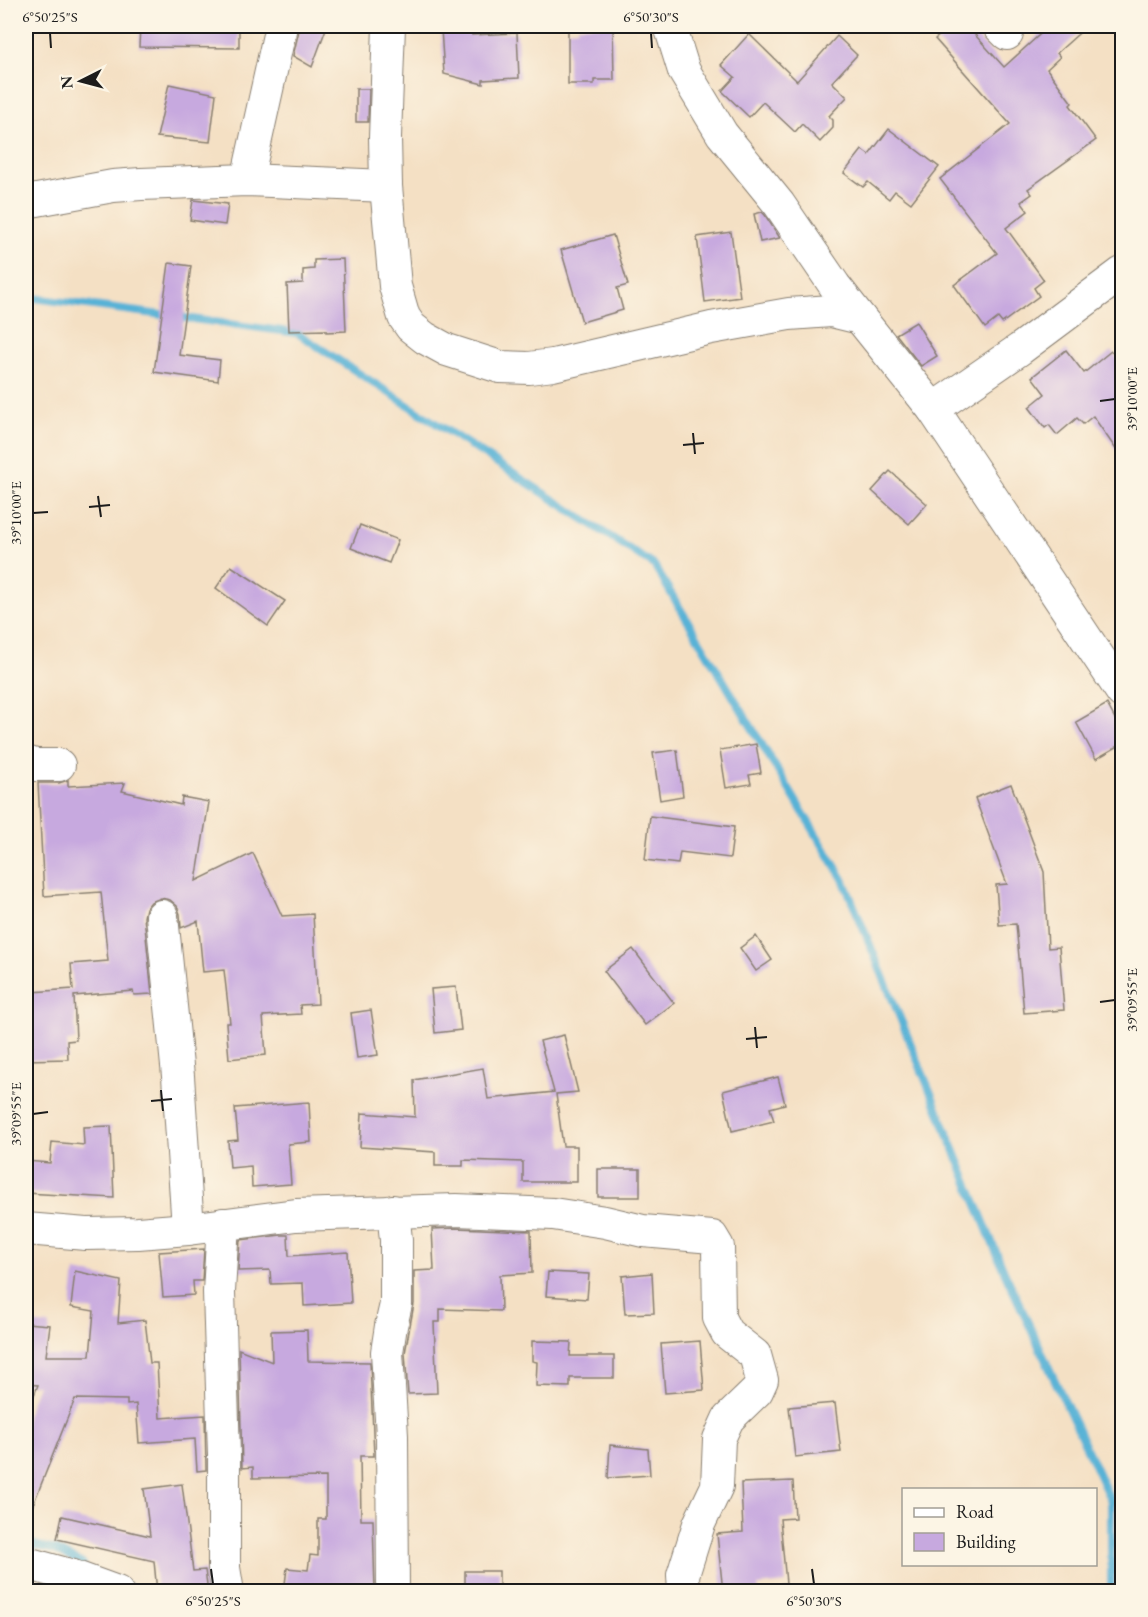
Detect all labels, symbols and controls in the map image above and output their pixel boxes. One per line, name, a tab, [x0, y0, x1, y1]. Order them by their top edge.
text: 6°50'25"S	[22, 7, 78, 26]
text: 6°50'30"S	[623, 7, 679, 26]
north arrow	[51, 51, 111, 111]
text: N	[55, 75, 78, 90]
text: 39°10'00"E	[1122, 366, 1141, 431]
text: 39°10'00"E	[6, 480, 25, 545]
text: 39°09'55"E	[1122, 967, 1141, 1032]
text: 39°09'55"E	[6, 1081, 25, 1146]
legend	[902, 1488, 1097, 1566]
text: Road	[956, 1500, 995, 1523]
text: Building	[956, 1530, 1016, 1553]
text: 6°50'25"S	[185, 1591, 241, 1610]
text: 6°50'30"S	[786, 1591, 842, 1610]

